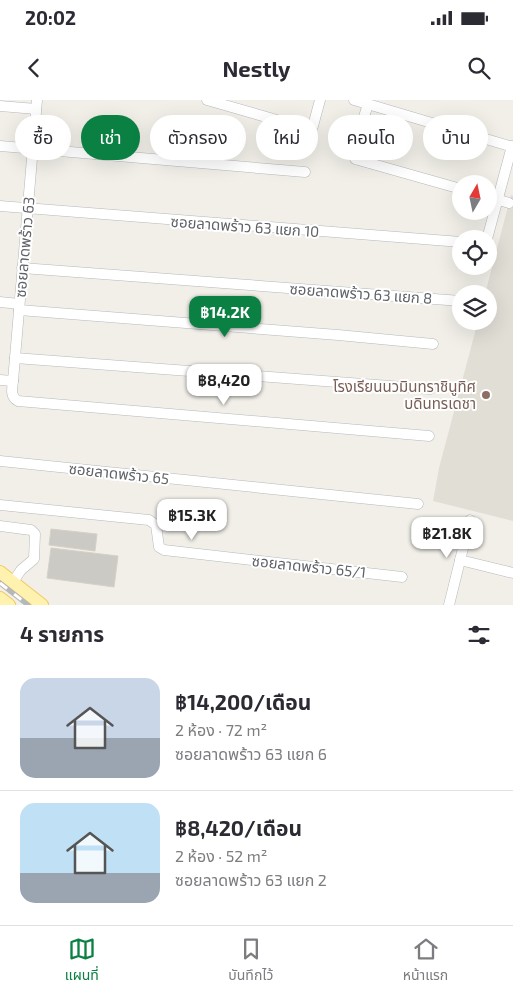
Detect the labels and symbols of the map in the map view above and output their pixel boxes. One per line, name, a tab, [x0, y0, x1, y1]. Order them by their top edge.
north arrow	[452, 175, 498, 220]
street label: ซอยลาดพร้าว 63	[11, 196, 37, 298]
street label: ซอยลาดพร้าว 63 แยก 10	[170, 212, 320, 240]
street label: ซอยลาดพร้าว 63 แยก 8	[289, 279, 433, 307]
pin: ฿14.2K	[184, 296, 266, 338]
pin: ฿8,420	[183, 364, 265, 406]
place label: โรงเรียนนวมินทราชินูทิศ บดินทรเดชา	[333, 377, 476, 412]
marker: โรงเรียนนวมินทราชินูทิศ บดินทรเดชา	[480, 389, 492, 401]
street label: ซอยลาดพร้าว 65	[68, 459, 170, 487]
pin: ฿15.3K	[151, 498, 233, 541]
pin: ฿21.8K	[406, 516, 488, 559]
street label: ซอยลาดพร้าว 65/1	[251, 551, 367, 581]

